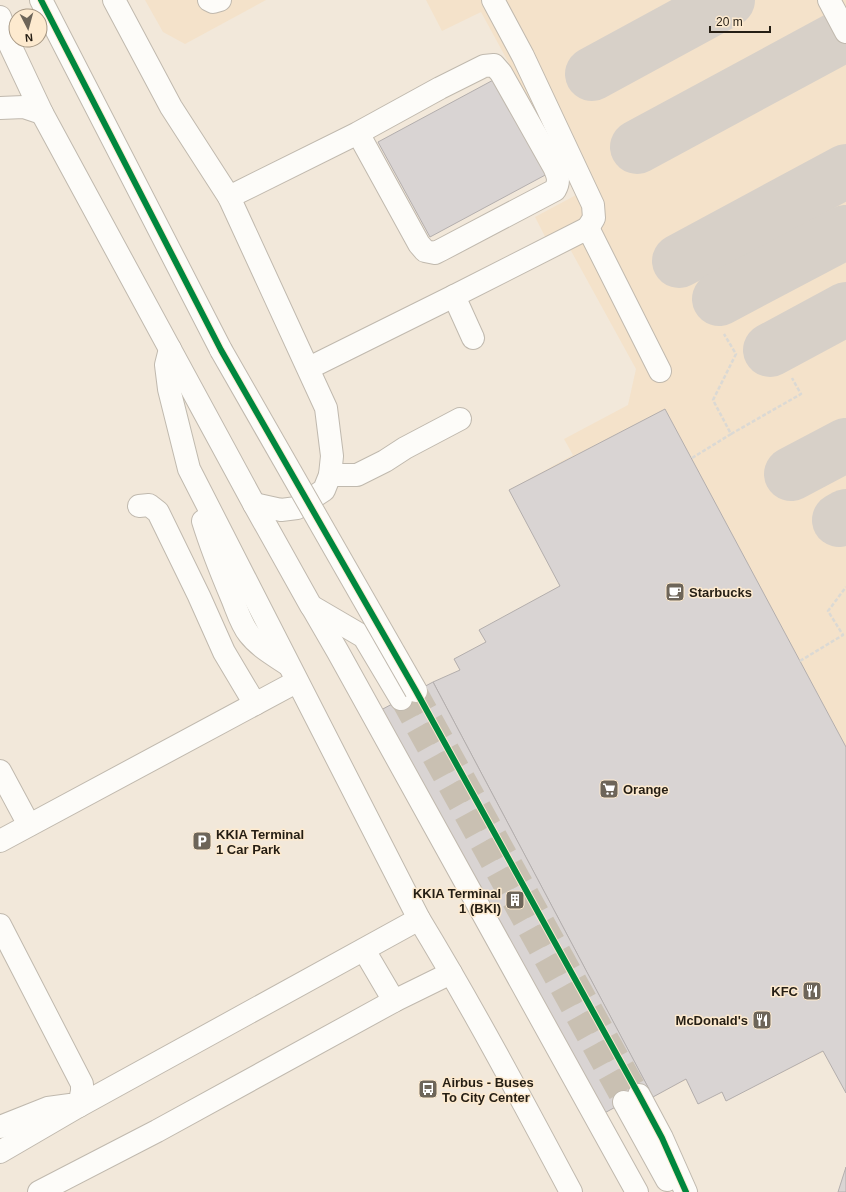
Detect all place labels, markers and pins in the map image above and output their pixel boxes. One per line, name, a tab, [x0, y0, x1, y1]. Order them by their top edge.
cafe icon: Starbucks	[664, 581, 686, 603]
place label: Starbucks	[689, 585, 752, 600]
supermarket icon: Orange	[598, 778, 620, 800]
place label: Orange	[623, 782, 669, 797]
place label: KKIA Terminal 1 Car Park	[216, 827, 304, 857]
parking icon: KKIA Terminal 1 Car Park	[191, 830, 213, 852]
place label: KKIA Terminal 1 (BKI)	[413, 886, 501, 916]
building icon: KKIA Terminal 1 (BKI)	[504, 889, 526, 911]
restaurant icon: KFC	[801, 980, 823, 1002]
place label: KFC	[771, 984, 799, 999]
restaurant icon: McDonald's	[751, 1009, 773, 1031]
place label: McDonald's	[676, 1013, 748, 1028]
place label: Airbus - Buses To City Center	[442, 1075, 534, 1105]
bus stop icon: Airbus - Buses To City Center	[417, 1078, 439, 1100]

